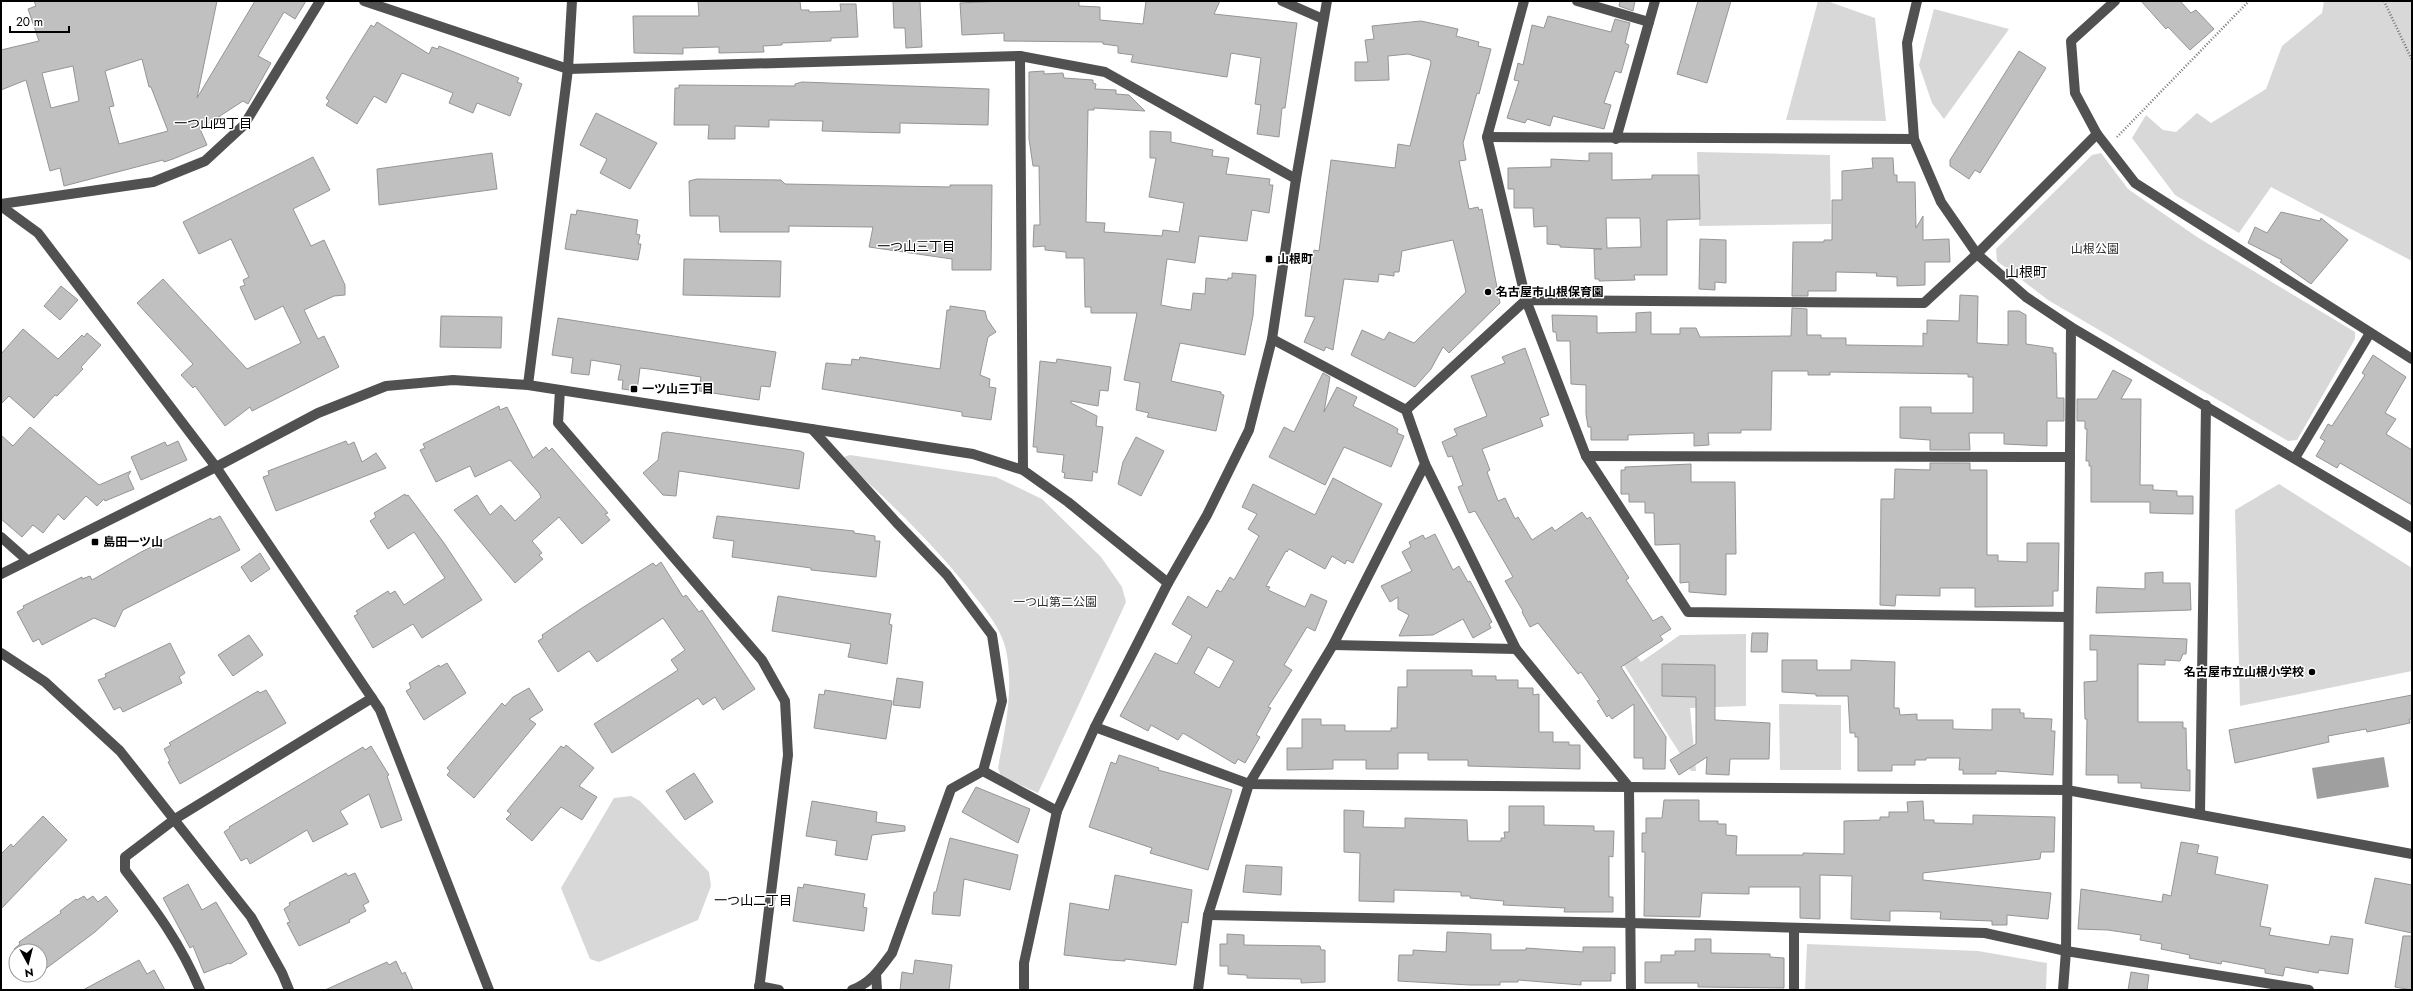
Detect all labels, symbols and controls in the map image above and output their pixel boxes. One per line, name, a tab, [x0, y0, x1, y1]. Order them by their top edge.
scale bar	[10, 8, 69, 34]
text: 20 m	[16, 13, 43, 31]
district label: 一つ山四丁目	[174, 114, 252, 133]
district label: 一つ山三丁目	[877, 237, 955, 256]
park label: 山根公園	[2071, 240, 2119, 258]
place label: 山根町	[1277, 250, 1313, 268]
marker: 山根町	[1264, 254, 1274, 264]
district label: 山根町	[2005, 262, 2047, 282]
place label: 名古屋市山根保育園	[1496, 283, 1604, 301]
marker: 名古屋市山根保育園	[1483, 287, 1493, 297]
place label: 一ツ山三丁目	[642, 380, 714, 398]
marker: 一ツ山三丁目	[629, 384, 639, 394]
place label: 島田一ツ山	[103, 533, 163, 551]
marker: 島田一ツ山	[90, 537, 100, 547]
park label: 一つ山第二公園	[1013, 593, 1097, 611]
place label: 名古屋市立山根小学校	[2184, 663, 2304, 681]
marker: 名古屋市立山根小学校	[2307, 667, 2317, 677]
district label: 一つ山二丁目	[714, 891, 792, 910]
north arrow	[8, 943, 48, 983]
text: N	[24, 964, 35, 981]

